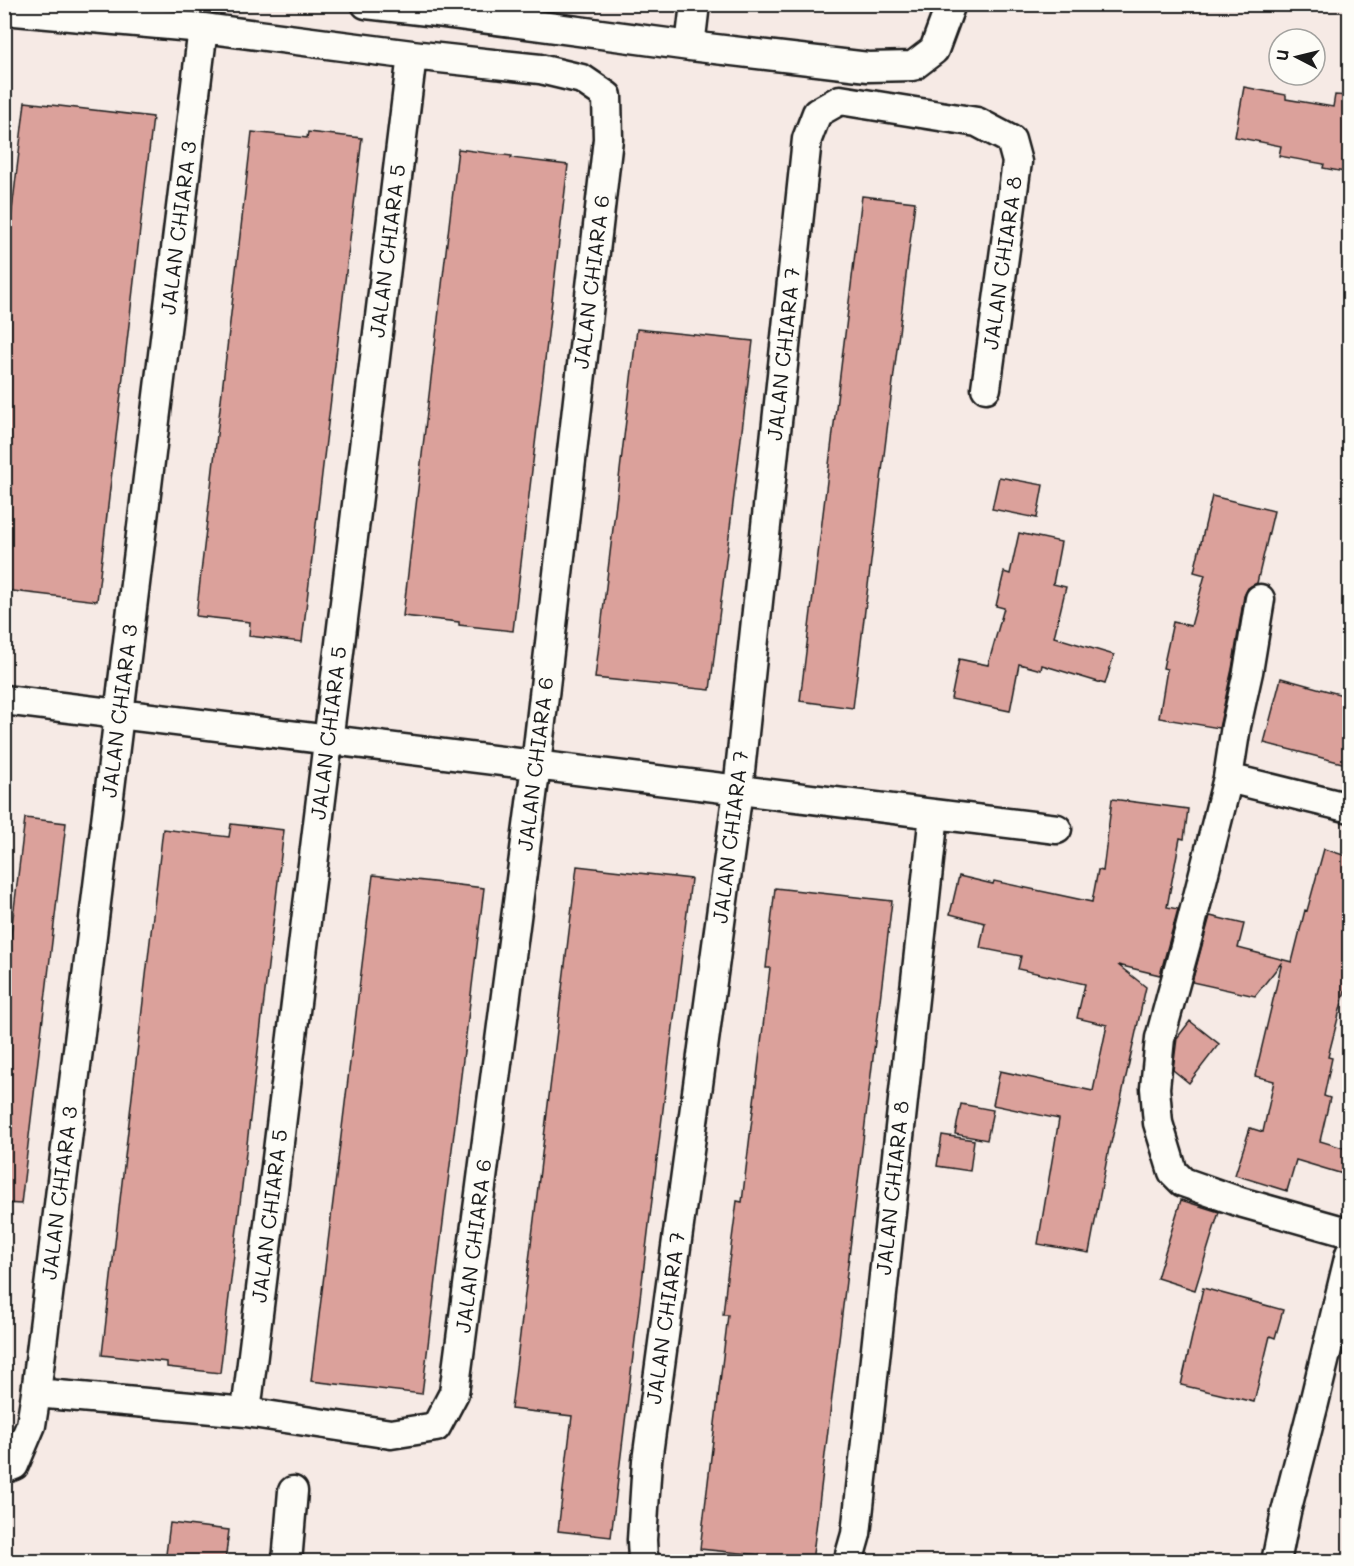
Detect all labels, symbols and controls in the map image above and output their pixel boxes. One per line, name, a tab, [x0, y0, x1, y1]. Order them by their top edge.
north arrow	[1267, 27, 1327, 87]
text: U	[1271, 48, 1293, 62]
street label: JALAN CHIARA 3	[153, 140, 202, 316]
street label: JALAN CHIARA 5	[362, 163, 411, 339]
street label: JALAN CHIARA 8	[976, 174, 1027, 351]
street label: JALAN CHIARA 6	[566, 193, 615, 370]
street label: JALAN CHIARA 7	[760, 266, 805, 442]
street label: JALAN CHIARA 3	[94, 623, 143, 799]
street label: JALAN CHIARA 5	[303, 645, 352, 821]
street label: JALAN CHIARA 6	[510, 675, 559, 852]
street label: JALAN CHIARA 7	[706, 749, 754, 925]
street label: JALAN CHIARA 8	[869, 1099, 914, 1276]
street label: JALAN CHIARA 3	[34, 1105, 83, 1281]
street label: JALAN CHIARA 5	[244, 1128, 293, 1304]
street label: JALAN CHIARA 6	[448, 1157, 497, 1334]
street label: JALAN CHIARA 7	[639, 1230, 690, 1406]

